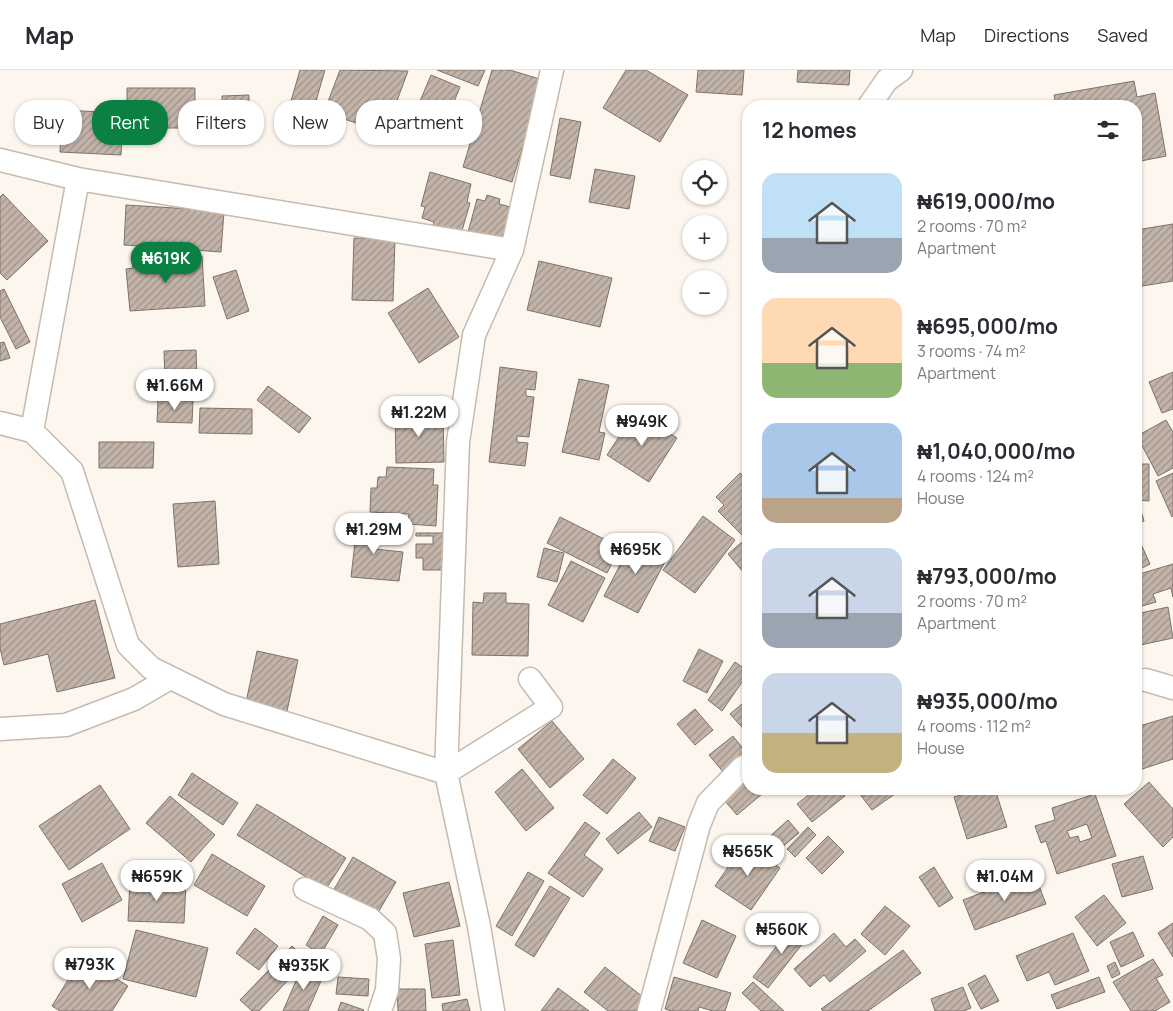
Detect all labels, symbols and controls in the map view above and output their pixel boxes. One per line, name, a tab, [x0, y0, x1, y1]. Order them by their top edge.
text: Map	[25, 18, 74, 51]
text: Map	[920, 23, 956, 47]
text: Directions	[984, 23, 1069, 47]
text: Saved	[1097, 23, 1148, 47]
chip: Buy	[15, 100, 82, 145]
chip: Rent	[92, 100, 168, 145]
chip: Filters	[178, 100, 264, 145]
chip: New	[274, 100, 346, 145]
chip: Apartment	[356, 100, 482, 145]
text: 12 homes	[762, 116, 857, 144]
icon: filters	[1094, 116, 1122, 144]
map controls	[682, 160, 727, 315]
button: locate	[682, 160, 727, 205]
text: ₦619,000/mo	[917, 187, 1055, 215]
icon: home	[802, 193, 862, 253]
button: +	[682, 215, 727, 260]
text: 2 rooms · 70 m²	[917, 215, 1027, 237]
text: Apartment	[917, 237, 996, 259]
pin: ₦619K	[131, 242, 201, 284]
text: ₦619K	[142, 247, 190, 269]
button: −	[682, 270, 727, 315]
text: ₦695,000/mo	[917, 312, 1058, 340]
icon: home	[802, 318, 862, 378]
text: 3 rooms · 74 m²	[917, 340, 1026, 362]
text: Apartment	[917, 362, 996, 384]
pin: ₦1.66M	[134, 368, 216, 411]
text: ₦1.66M	[147, 374, 203, 396]
pin: ₦1.22M	[378, 396, 460, 438]
text: ₦1.22M	[391, 401, 447, 423]
pin: ₦949K	[607, 404, 677, 447]
text: ₦949K	[616, 410, 668, 432]
text: ₦1,040,000/mo	[917, 437, 1075, 465]
icon: home	[802, 443, 862, 503]
text: 4 rooms · 124 m²	[917, 465, 1034, 487]
text: House	[917, 487, 965, 509]
pin: ₦1.29M	[333, 512, 415, 555]
text: ₦1.29M	[346, 518, 402, 540]
pin: ₦695K	[601, 532, 671, 575]
text: ₦695K	[611, 538, 661, 560]
text: ₦793,000/mo	[917, 562, 1057, 590]
icon: home	[802, 568, 862, 628]
text: 2 rooms · 70 m²	[917, 590, 1027, 612]
text: Apartment	[917, 612, 996, 634]
text: ₦935,000/mo	[917, 687, 1058, 715]
icon: home	[802, 693, 862, 753]
text: 4 rooms · 112 m²	[917, 715, 1031, 737]
text: House	[917, 737, 965, 759]
pin: ₦565K	[713, 834, 783, 877]
text: ₦565K	[723, 840, 773, 862]
pin: ₦659K	[122, 860, 192, 902]
pin: ₦1.04M	[964, 860, 1046, 902]
text: ₦659K	[131, 865, 183, 887]
text: ₦1.04M	[977, 865, 1033, 887]
pin: ₦560K	[747, 912, 817, 955]
text: ₦560K	[756, 918, 808, 940]
pin: ₦793K	[55, 948, 125, 990]
pin: ₦935K	[269, 948, 339, 991]
text: ₦793K	[65, 953, 115, 975]
text: ₦935K	[279, 954, 329, 976]

